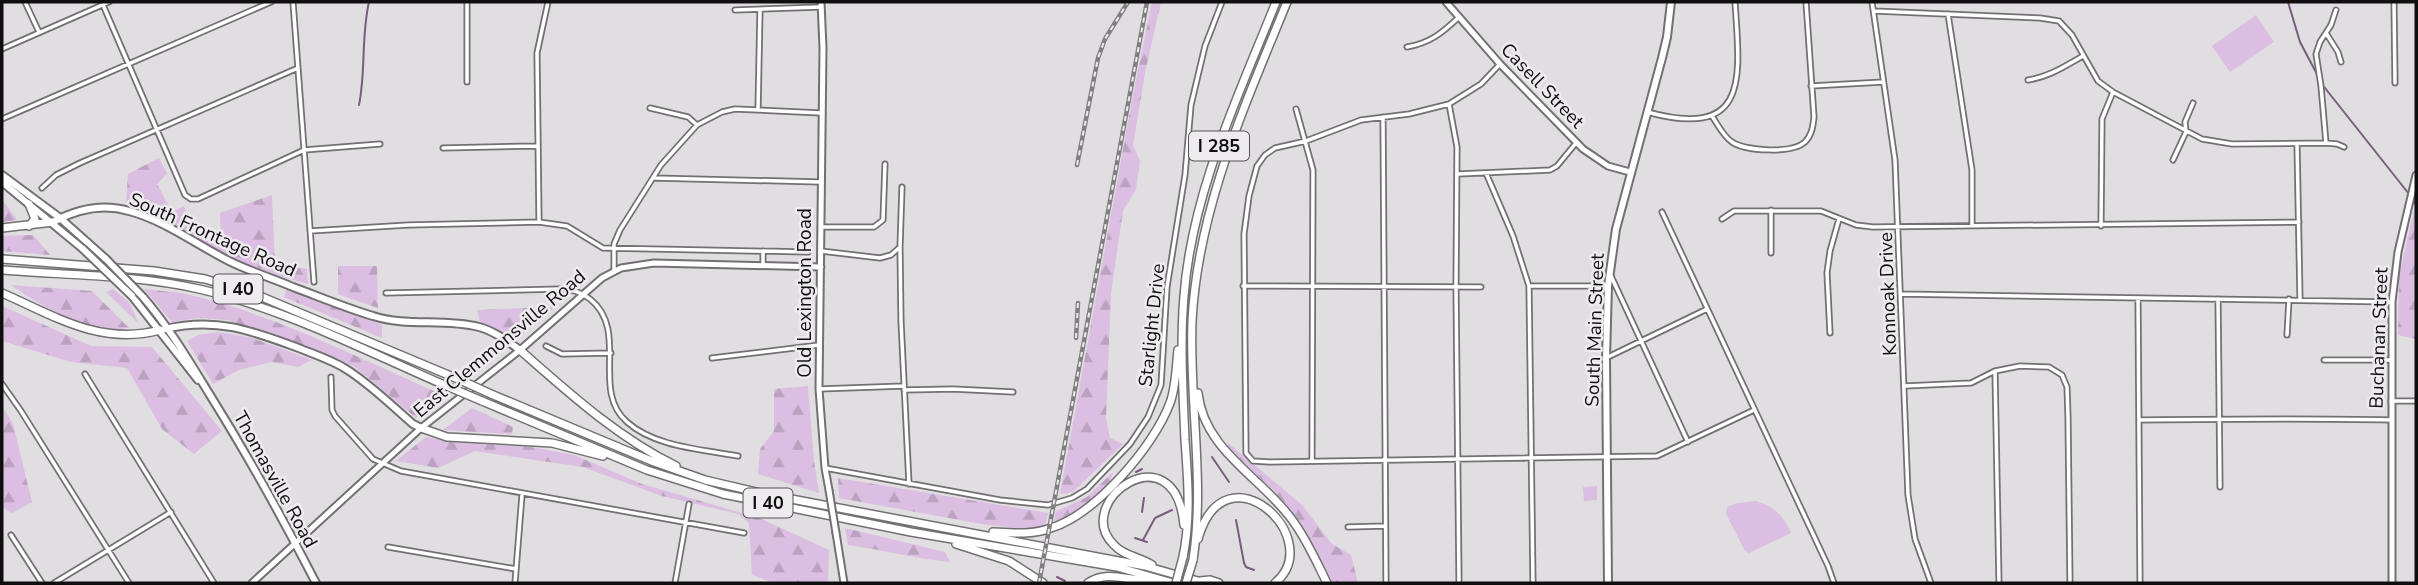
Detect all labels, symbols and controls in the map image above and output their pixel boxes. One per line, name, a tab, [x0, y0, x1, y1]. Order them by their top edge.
street label: Casell Street	[1495, 37, 1590, 134]
road number: I 285	[1189, 132, 1249, 160]
street label: South Frontage Road	[125, 186, 300, 284]
street label: Old Lexington Road	[792, 208, 818, 378]
street label: Konnoak Drive	[1873, 232, 1903, 356]
street label: South Main Street	[1579, 253, 1611, 407]
street label: Starlight Drive	[1133, 262, 1171, 388]
street label: East Clemmonsville Road	[408, 264, 591, 424]
street label: Buchanan Street	[2364, 267, 2394, 409]
road number: I 40	[214, 274, 262, 304]
street label: Thomasville Road	[227, 406, 323, 553]
road number: I 40	[744, 489, 792, 518]

